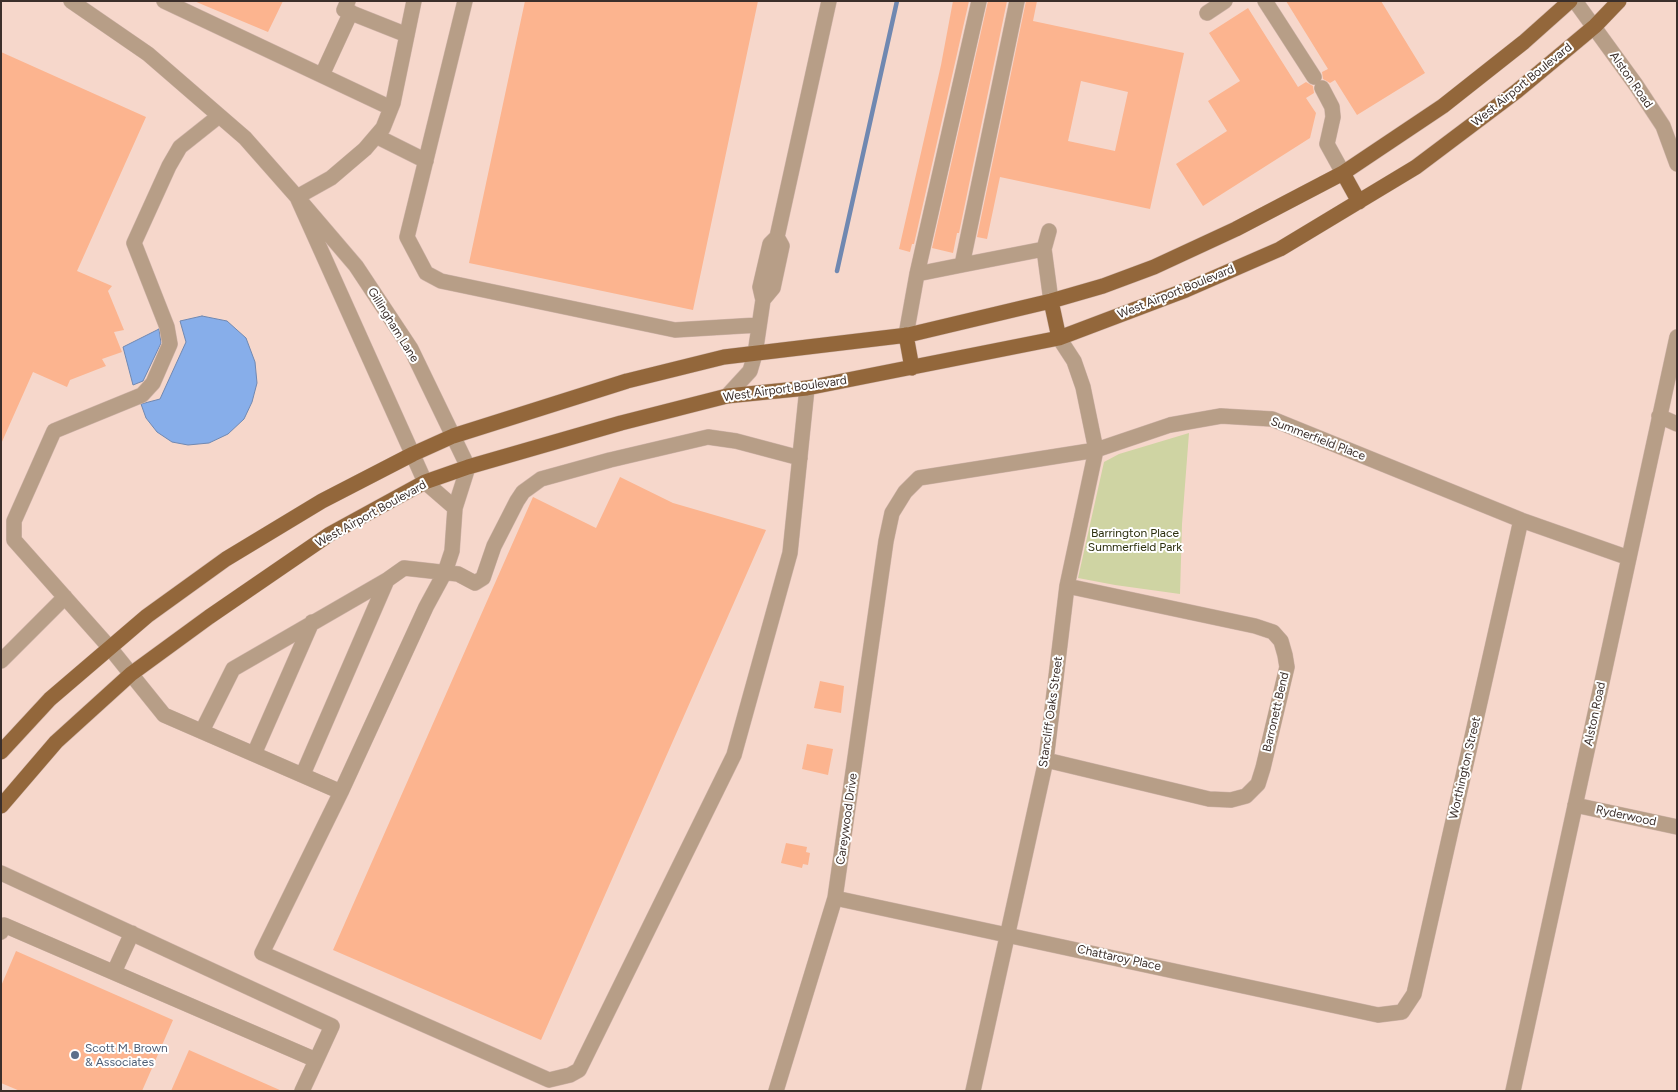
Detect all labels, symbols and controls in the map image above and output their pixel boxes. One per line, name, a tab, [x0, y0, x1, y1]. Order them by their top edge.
street label: West Airport Boulevard	[1469, 40, 1575, 130]
street label: Alston Road	[1606, 49, 1656, 111]
street label: West Airport Boulevard	[1116, 262, 1236, 322]
street label: Gillingham Lane	[364, 285, 422, 365]
street label: West Airport Boulevard	[722, 373, 848, 405]
street label: Summerfield Place	[1269, 414, 1367, 464]
street label: West Airport Boulevard	[313, 478, 429, 550]
park label: Barrington Place Summerfield Park	[1088, 526, 1182, 554]
street label: Stancliff Oaks Street	[1036, 656, 1066, 768]
street label: Barronett Bend	[1260, 671, 1292, 753]
street label: Alston Road	[1581, 681, 1609, 747]
street label: Worthington Street	[1446, 715, 1484, 821]
street label: Careywood Drive	[833, 772, 861, 866]
street label: Ryderwood	[1594, 803, 1658, 829]
street label: Chattaroy Place	[1076, 942, 1162, 974]
place label: Scott M. Brown & Associates	[85, 1041, 168, 1069]
marker: Scott M. Brown & Associates	[69, 1049, 81, 1061]

